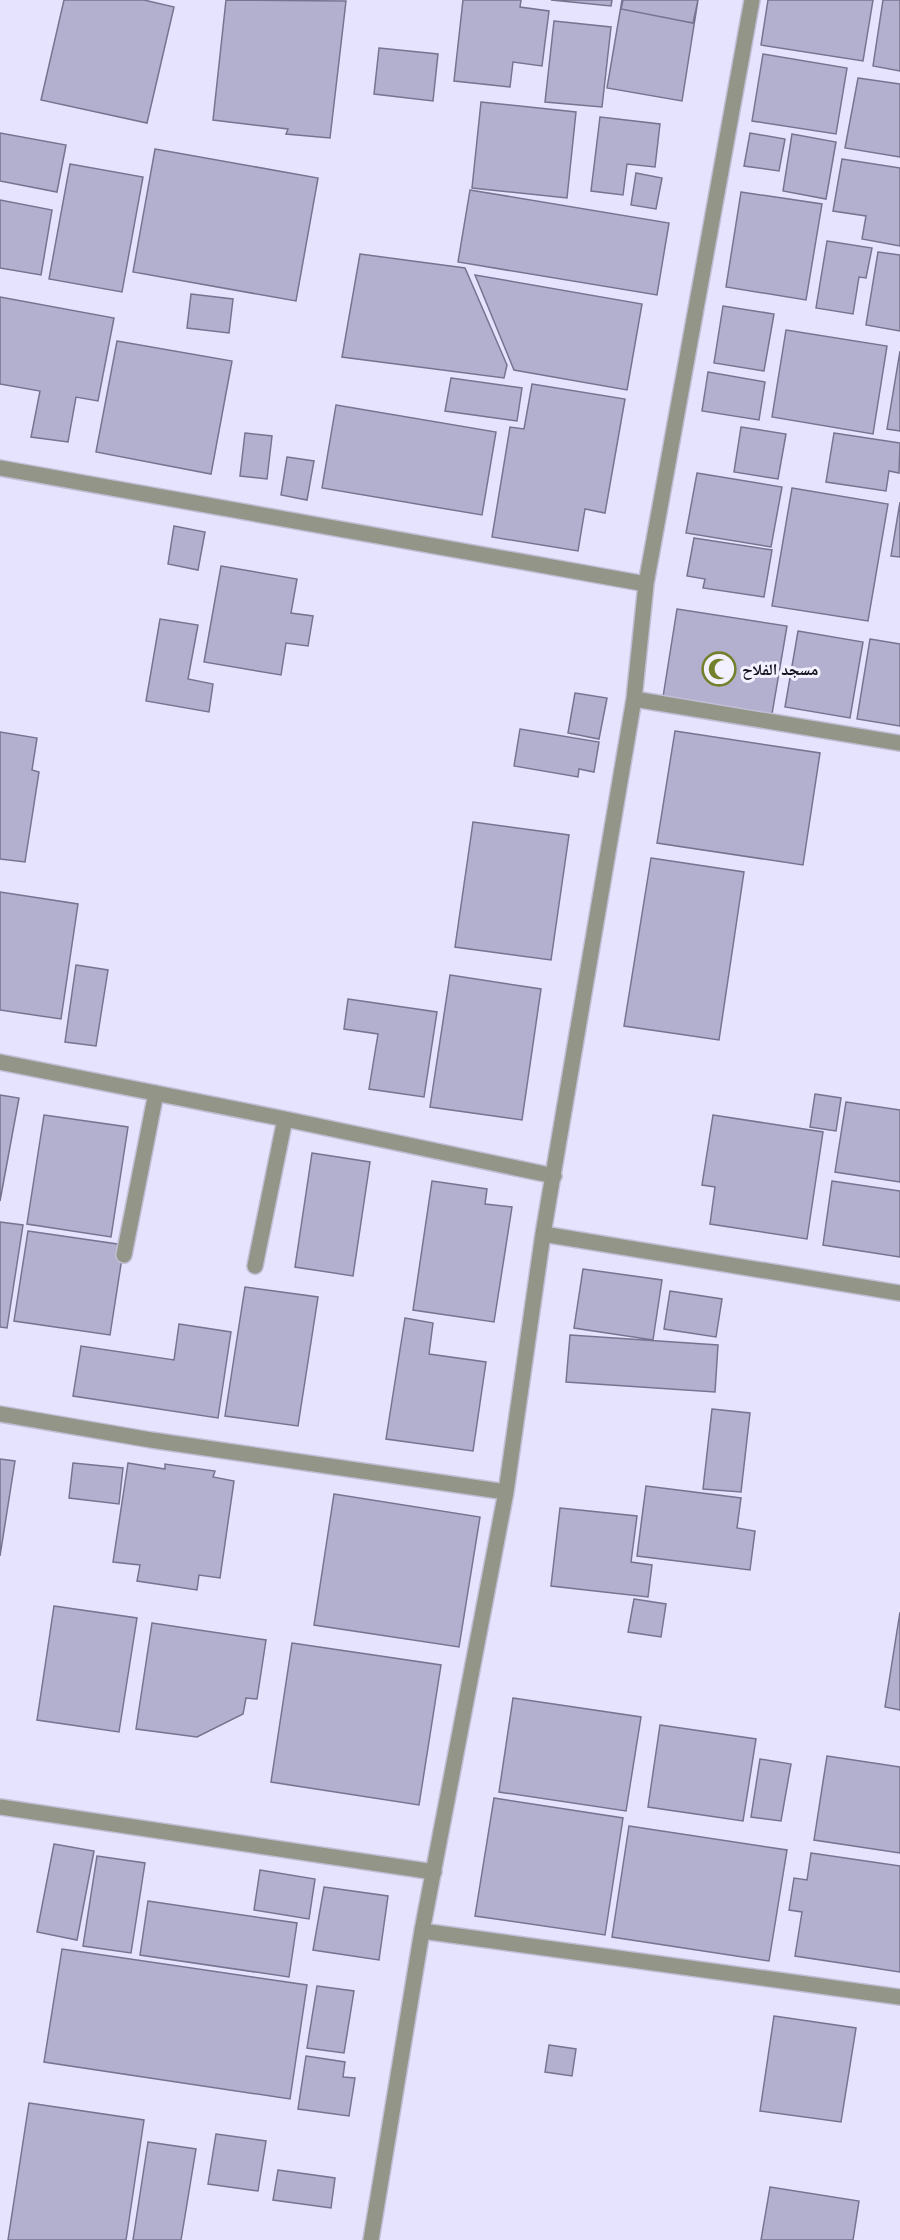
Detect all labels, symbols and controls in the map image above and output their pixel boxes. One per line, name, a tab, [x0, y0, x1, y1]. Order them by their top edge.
mosque icon: مسجد الفلاح	[701, 651, 737, 687]
place label: مسجد الفلاح	[742, 658, 818, 680]

